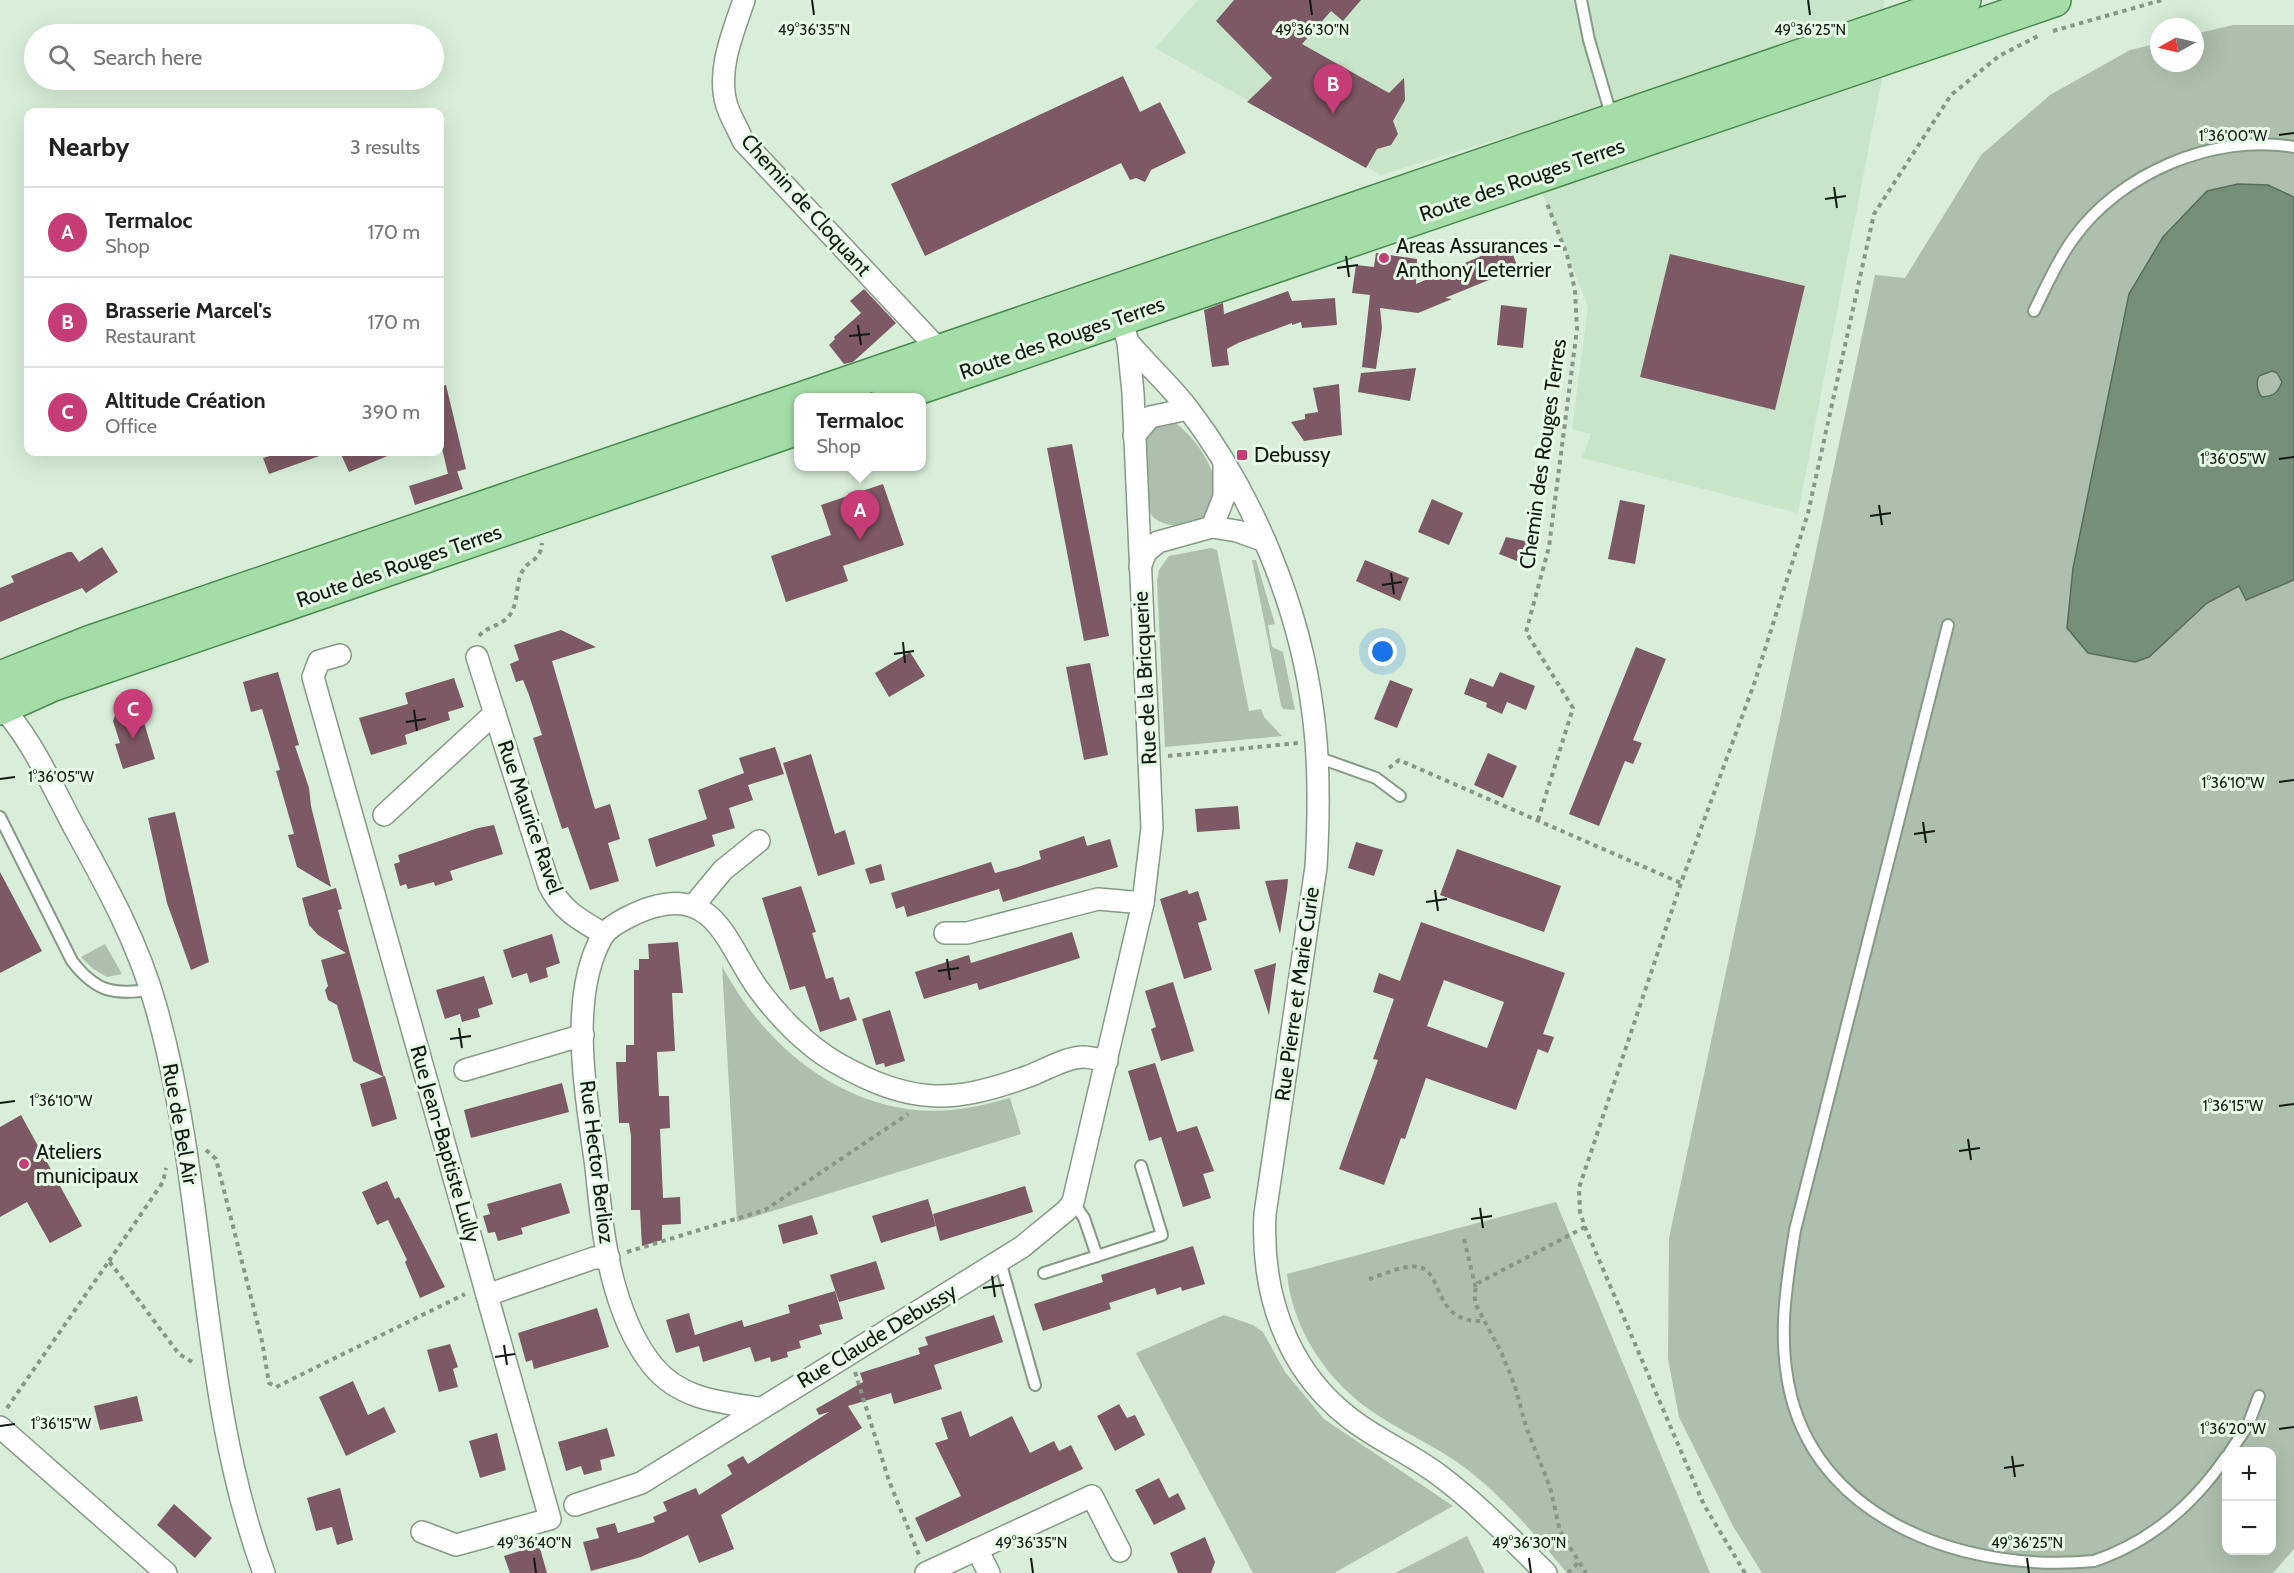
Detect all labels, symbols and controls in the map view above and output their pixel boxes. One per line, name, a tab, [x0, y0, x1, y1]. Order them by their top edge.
north arrow	[2150, 18, 2204, 72]
text: 49°36'35"N	[778, 21, 850, 39]
text: 49°36'30"N	[1275, 21, 1349, 39]
text: 49°36'25"N	[1774, 21, 1846, 39]
search box	[24, 24, 444, 90]
icon: search	[45, 41, 78, 74]
text: Search here	[93, 44, 202, 71]
pin: B	[1314, 64, 1352, 114]
text: 1°36'00"W	[2199, 127, 2268, 145]
street label: Chemin de Cloquant	[736, 129, 877, 281]
text: Nearby	[48, 131, 129, 163]
street label: Route des Rouges Terres	[1416, 133, 1628, 226]
text: 3 results	[350, 135, 420, 159]
text: Termaloc	[105, 207, 192, 234]
text: A	[61, 220, 74, 244]
text: 170 m	[368, 220, 420, 244]
place label: Areas Assurances - Anthony Leterrier	[1396, 233, 1562, 282]
text: Shop	[105, 234, 150, 258]
marker: Areas Assurances - Anthony Leterrier	[1377, 251, 1391, 265]
street label: Route des Rouges Terres	[956, 291, 1168, 384]
text: Brasserie Marcel's	[105, 297, 272, 324]
text: B	[61, 310, 74, 334]
text: 170 m	[368, 310, 420, 334]
text: Restaurant	[105, 324, 196, 348]
street label: Chemin des Rouges Terres	[1514, 337, 1571, 571]
text: Altitude Création	[105, 387, 266, 414]
popup	[794, 393, 926, 471]
text: C	[61, 400, 74, 424]
text: 390 m	[362, 400, 420, 424]
text: Termaloc	[816, 407, 904, 434]
text: Office	[105, 414, 157, 438]
text: Shop	[816, 434, 861, 458]
place label: Debussy	[1254, 442, 1331, 467]
marker: Debussy	[1235, 448, 1249, 462]
text: 1°36'05"W	[2200, 450, 2267, 468]
pin: A	[840, 490, 880, 540]
street label: Route des Rouges Terres	[293, 519, 505, 612]
street label: Rue de la Bricquerie	[1127, 590, 1162, 766]
your location	[1368, 637, 1397, 666]
pin: C	[114, 690, 152, 739]
street label: Rue Maurice Ravel	[492, 737, 569, 897]
text: 1°36'05"W	[28, 768, 95, 786]
text: 1°36'10"W	[2202, 774, 2265, 792]
street label: Rue Pierre et Marie Curie	[1269, 885, 1324, 1103]
street label: Rue Jean-Baptiste Lully	[405, 1042, 486, 1246]
street label: Rue de Bel Air	[158, 1061, 204, 1187]
street label: Rue Hector Berlioz	[575, 1079, 620, 1245]
text: 1°36'10"W	[30, 1092, 93, 1110]
text: 1°36'15"W	[2203, 1097, 2264, 1115]
place label: Ateliers municipaux	[36, 1139, 138, 1188]
marker: Ateliers municipaux	[17, 1157, 31, 1171]
street label: Rue Claude Debussy	[792, 1278, 961, 1393]
text: 1°36'15"W	[31, 1415, 92, 1433]
text: 1°36'20"W	[2200, 1420, 2267, 1438]
map controls	[2222, 1447, 2276, 1555]
button: +	[2222, 1447, 2276, 1501]
button: −	[2222, 1501, 2276, 1555]
text: 49°36'40"N	[496, 1534, 572, 1552]
text: 49°36'35"N	[995, 1534, 1067, 1552]
text: 49°36'30"N	[1492, 1534, 1566, 1552]
text: 49°36'25"N	[1991, 1534, 2063, 1552]

